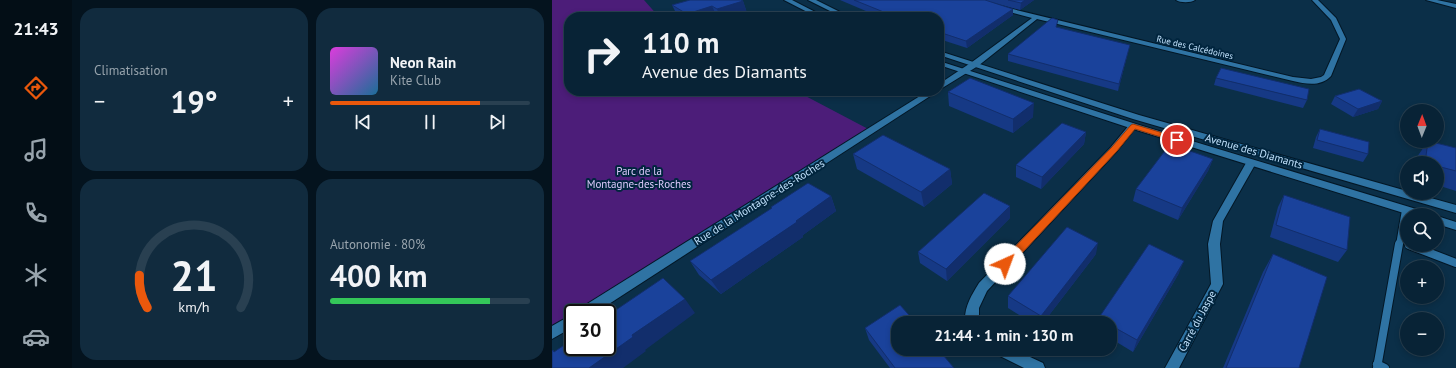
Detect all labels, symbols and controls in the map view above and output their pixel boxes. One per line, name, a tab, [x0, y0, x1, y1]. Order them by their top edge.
text: 21:43	[13, 17, 59, 40]
text: 110 m	[642, 24, 719, 61]
icon: right	[576, 28, 628, 80]
street label: Rue des Calcédoines	[1155, 33, 1235, 61]
text: Neon Rain	[390, 53, 456, 72]
text: Avenue des Diamants	[642, 60, 807, 83]
text: Climatisation	[94, 62, 168, 79]
text: Kite Club	[390, 72, 441, 89]
icon: directions	[22, 74, 50, 102]
text: 19°	[170, 82, 218, 121]
text: −	[94, 87, 105, 115]
text: +	[283, 87, 294, 115]
north arrow	[1400, 104, 1444, 148]
map controls	[1400, 104, 1444, 356]
icon: previous	[352, 111, 374, 133]
icon: pause	[419, 111, 441, 133]
icon: next	[486, 111, 508, 133]
pin	[1160, 123, 1194, 157]
icon: arrive	[1166, 129, 1188, 151]
street label: Avenue des Diamants	[1204, 130, 1305, 172]
icon: music	[22, 136, 50, 164]
street label: Rue de la Montagne-des-Roches	[691, 156, 827, 248]
button: sound	[1400, 156, 1444, 200]
park label: Parc de la Montagne-des-Roches	[587, 164, 692, 191]
icon: phone	[22, 199, 50, 227]
button: search	[1400, 208, 1444, 252]
text: Autonomie · 80%	[330, 236, 425, 253]
position arrow	[984, 243, 1026, 285]
text: 21	[170, 248, 218, 301]
text: 400 km	[330, 256, 428, 295]
button: +	[1400, 260, 1444, 304]
icon: climate	[22, 261, 50, 289]
street label: Carré du Jaspe	[1175, 288, 1219, 354]
text: km/h	[178, 296, 210, 315]
speed limit sign: 30	[564, 304, 616, 356]
button: −	[1400, 312, 1444, 356]
icon: car	[22, 323, 50, 351]
text: 21:44 · 1 min · 130 m	[935, 326, 1073, 345]

